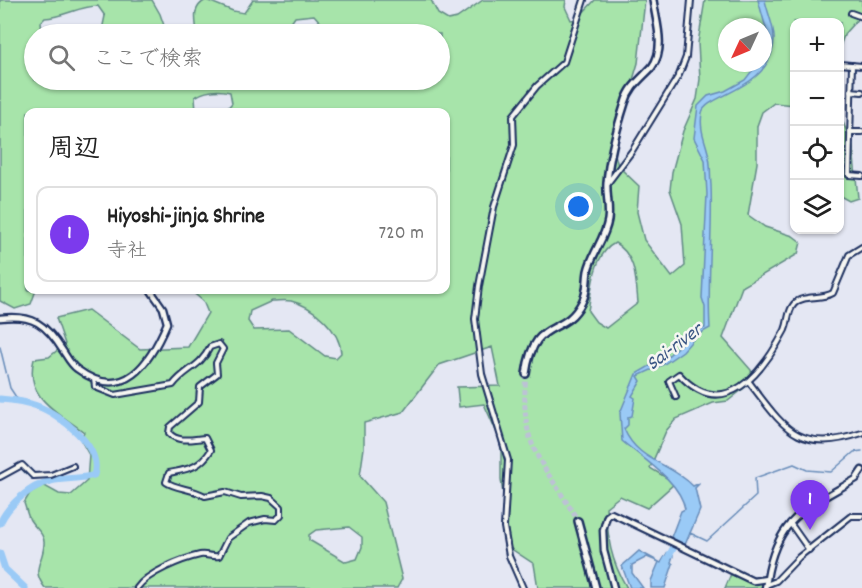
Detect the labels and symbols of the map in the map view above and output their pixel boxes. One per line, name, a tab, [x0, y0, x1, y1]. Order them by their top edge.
north arrow	[718, 18, 772, 72]
your location	[564, 192, 593, 221]
water label: Sai-river	[641, 316, 711, 379]
pin: 1	[790, 480, 830, 530]

